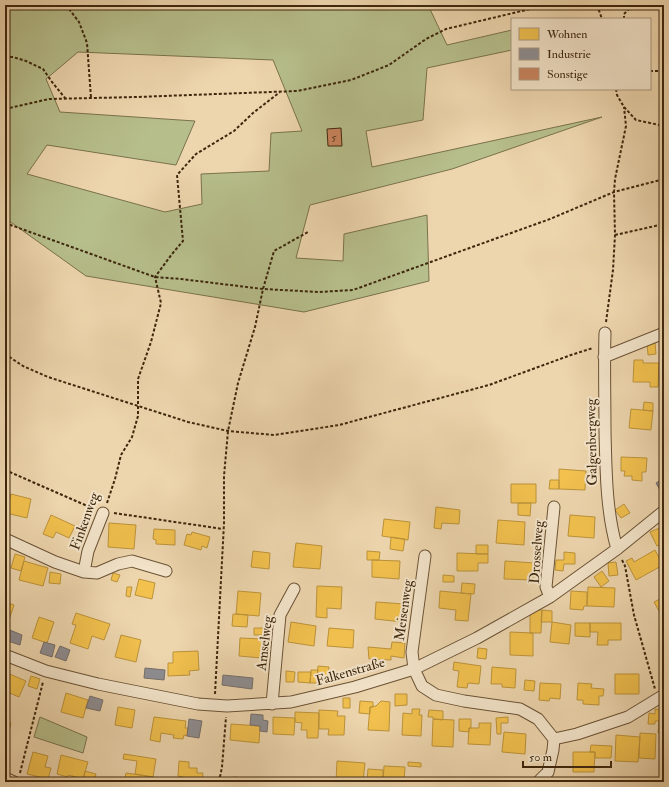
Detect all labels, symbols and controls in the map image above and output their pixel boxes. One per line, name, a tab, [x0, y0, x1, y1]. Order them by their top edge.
legend	[511, 18, 651, 90]
text: Wohnen	[546, 27, 588, 42]
text: Industrie	[547, 47, 591, 62]
text: Sonstige	[547, 67, 588, 82]
house number: 5	[331, 130, 337, 145]
street label: Galgenbergweg	[582, 397, 601, 486]
street label: Finkenweg	[66, 489, 103, 552]
street label: Drosselweg	[526, 519, 547, 584]
street label: Meisenweg	[391, 577, 416, 642]
street label: Amselweg	[253, 614, 276, 672]
street label: Falkenstraße	[314, 653, 387, 689]
scale bar	[523, 743, 611, 769]
text: 50 m	[529, 750, 553, 765]

